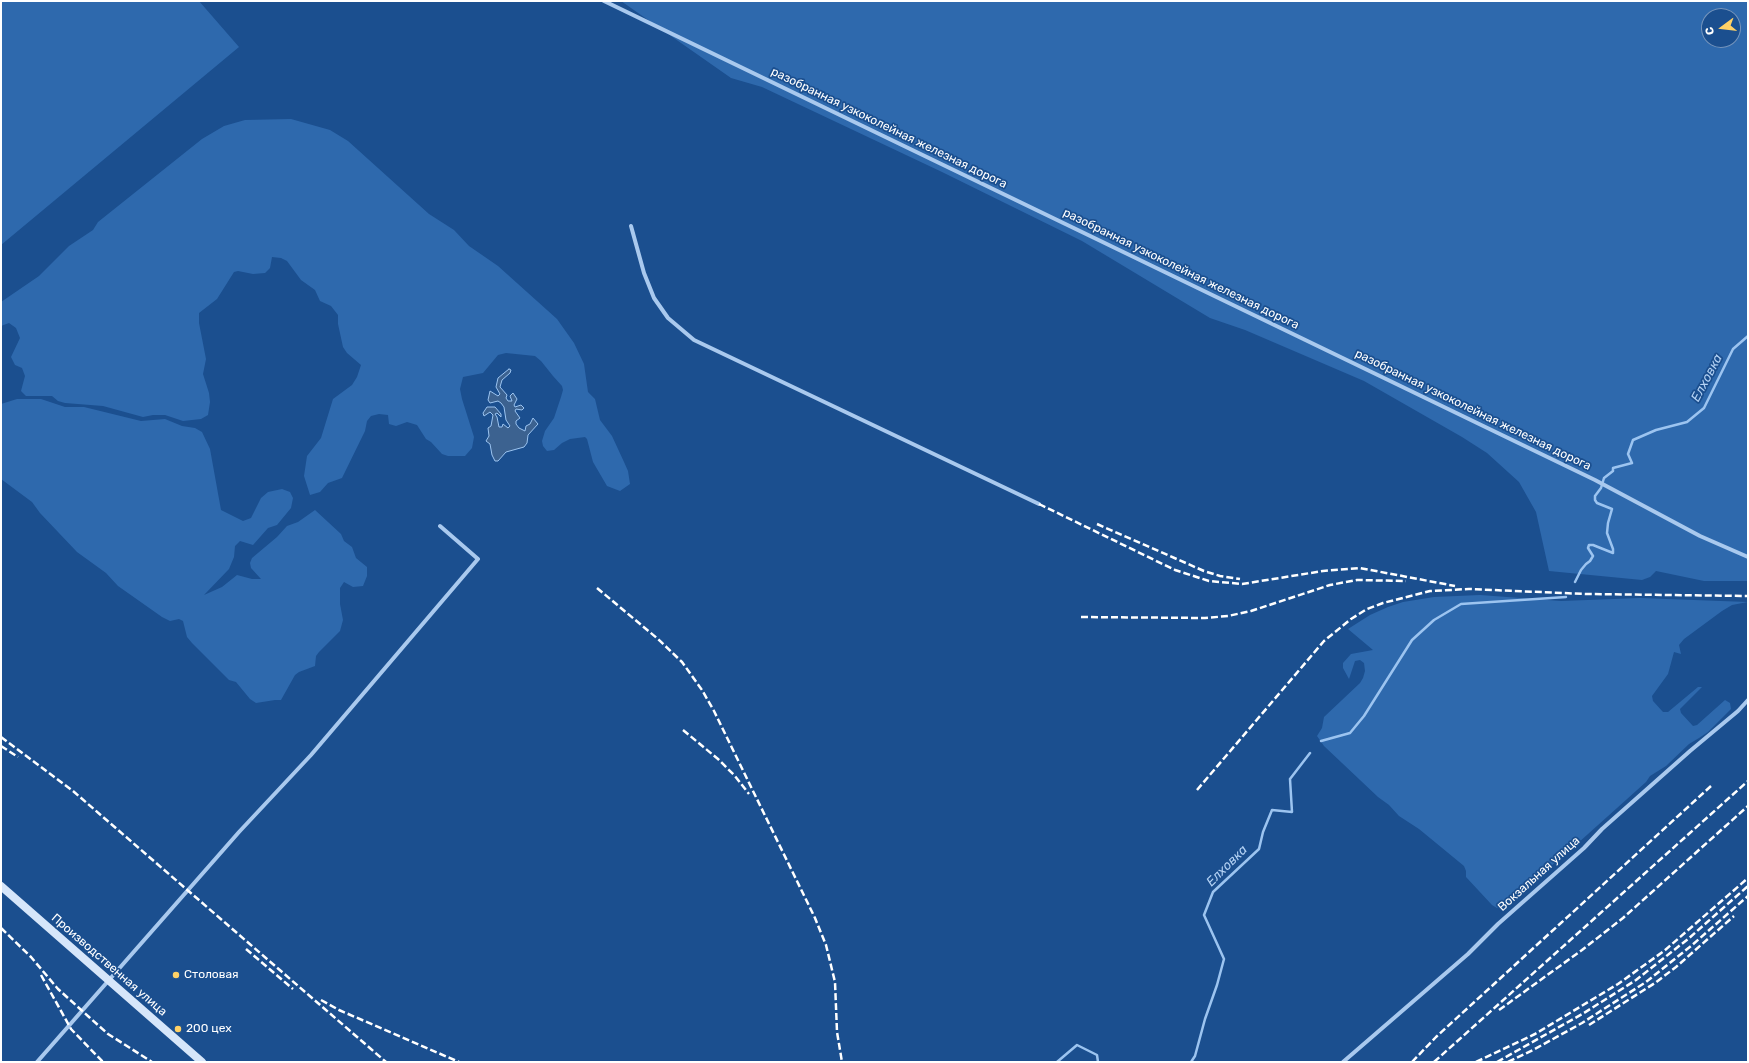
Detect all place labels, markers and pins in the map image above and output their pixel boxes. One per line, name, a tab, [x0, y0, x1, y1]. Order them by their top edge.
place label: Cтоловая	[184, 968, 239, 982]
marker: Cтоловая	[171, 970, 181, 980]
place label: 200 цех	[186, 1022, 232, 1036]
marker: 200 цех	[173, 1024, 183, 1034]

